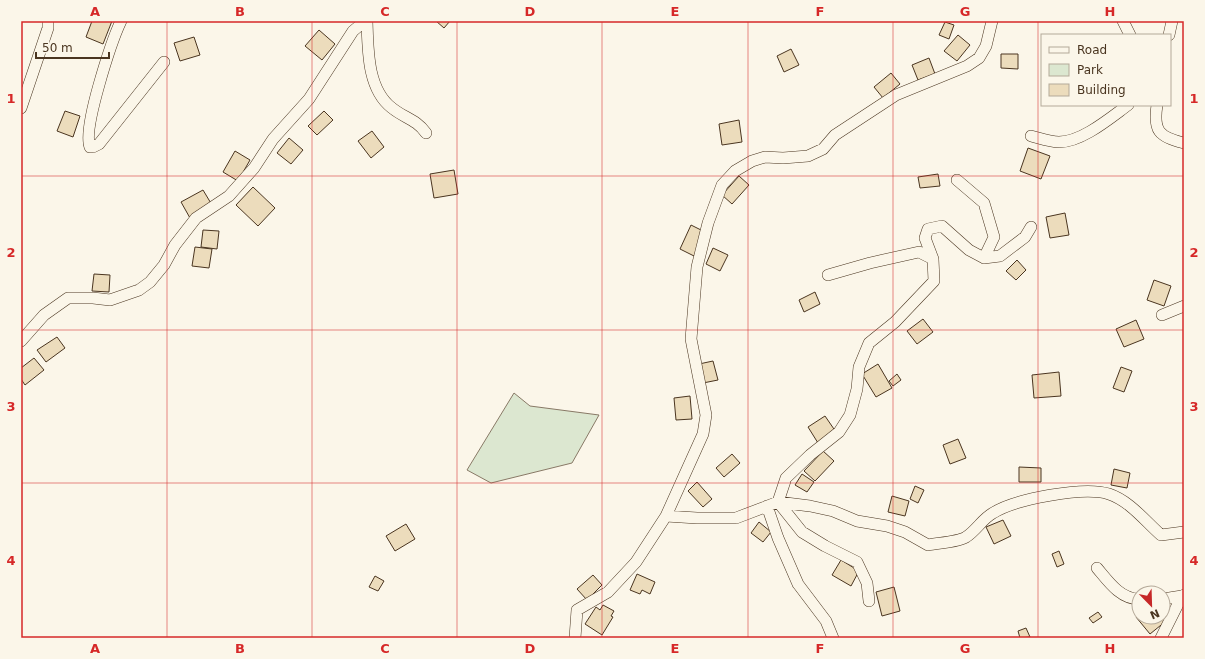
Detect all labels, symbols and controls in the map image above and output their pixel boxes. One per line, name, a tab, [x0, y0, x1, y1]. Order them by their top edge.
text: A	[90, 4, 100, 19]
text: B	[235, 4, 245, 19]
text: C	[380, 4, 390, 19]
text: D	[525, 4, 536, 19]
text: E	[671, 4, 679, 19]
text: F	[816, 4, 824, 19]
text: G	[960, 4, 970, 19]
text: H	[1105, 4, 1115, 19]
scale bar	[36, 34, 109, 60]
legend	[1041, 34, 1171, 106]
text: 50 m	[42, 41, 73, 55]
text: Road	[1077, 43, 1107, 57]
text: Park	[1077, 63, 1103, 77]
text: Building	[1077, 83, 1126, 97]
text: 1	[6, 91, 16, 106]
text: 1	[1189, 91, 1199, 106]
text: 2	[6, 245, 16, 260]
text: 2	[1189, 245, 1199, 260]
text: 3	[6, 399, 16, 414]
text: 3	[1189, 399, 1199, 414]
text: 4	[6, 553, 16, 568]
text: 4	[1189, 553, 1199, 568]
north arrow	[1131, 585, 1171, 625]
text: N	[1148, 606, 1161, 622]
text: A	[90, 641, 100, 656]
text: B	[235, 641, 245, 656]
text: C	[380, 641, 390, 656]
text: D	[525, 641, 536, 656]
text: E	[671, 641, 679, 656]
text: F	[816, 641, 824, 656]
text: G	[960, 641, 970, 656]
text: H	[1105, 641, 1115, 656]

